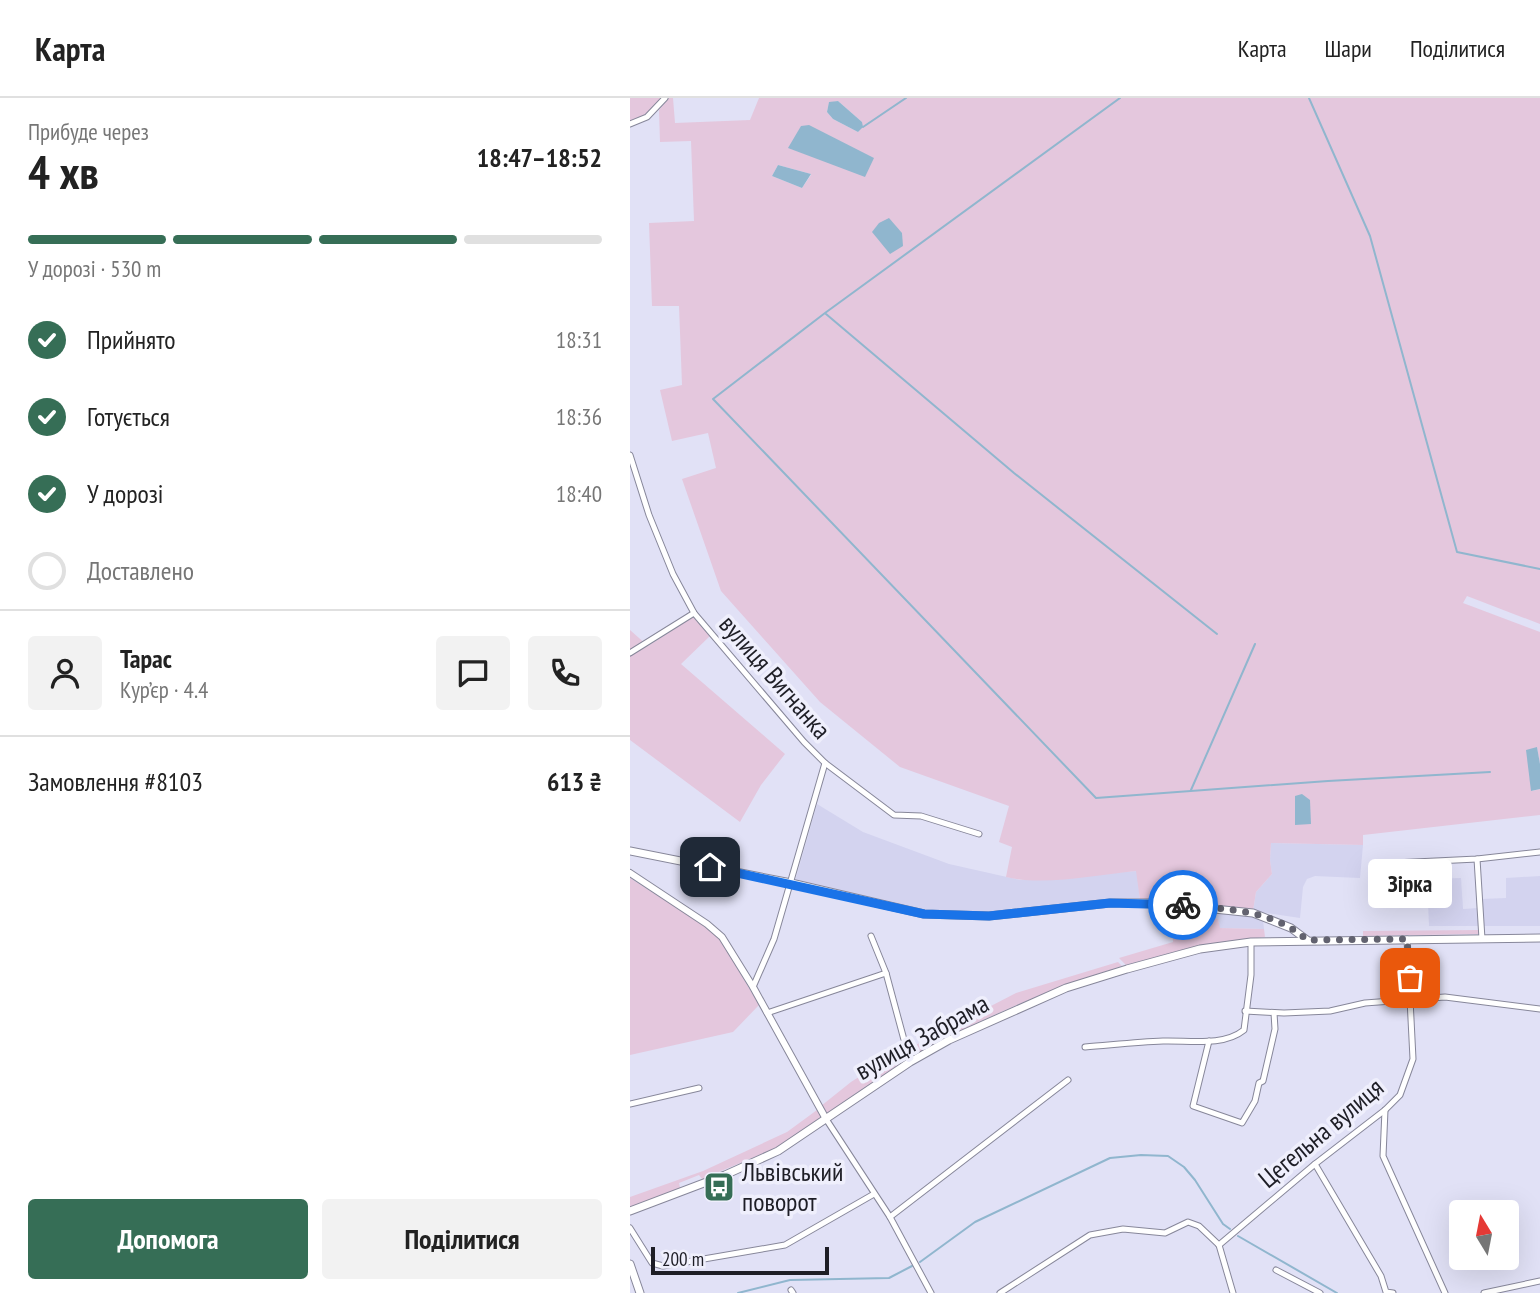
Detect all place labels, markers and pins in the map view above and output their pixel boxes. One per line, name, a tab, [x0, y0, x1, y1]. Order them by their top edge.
pin	[680, 837, 740, 897]
callout: Зірка	[1368, 859, 1452, 908]
pin	[1380, 948, 1440, 1008]
place label: Львівський поворот	[741, 1155, 843, 1218]
bus stop icon: Львівський поворот	[702, 1170, 736, 1204]

